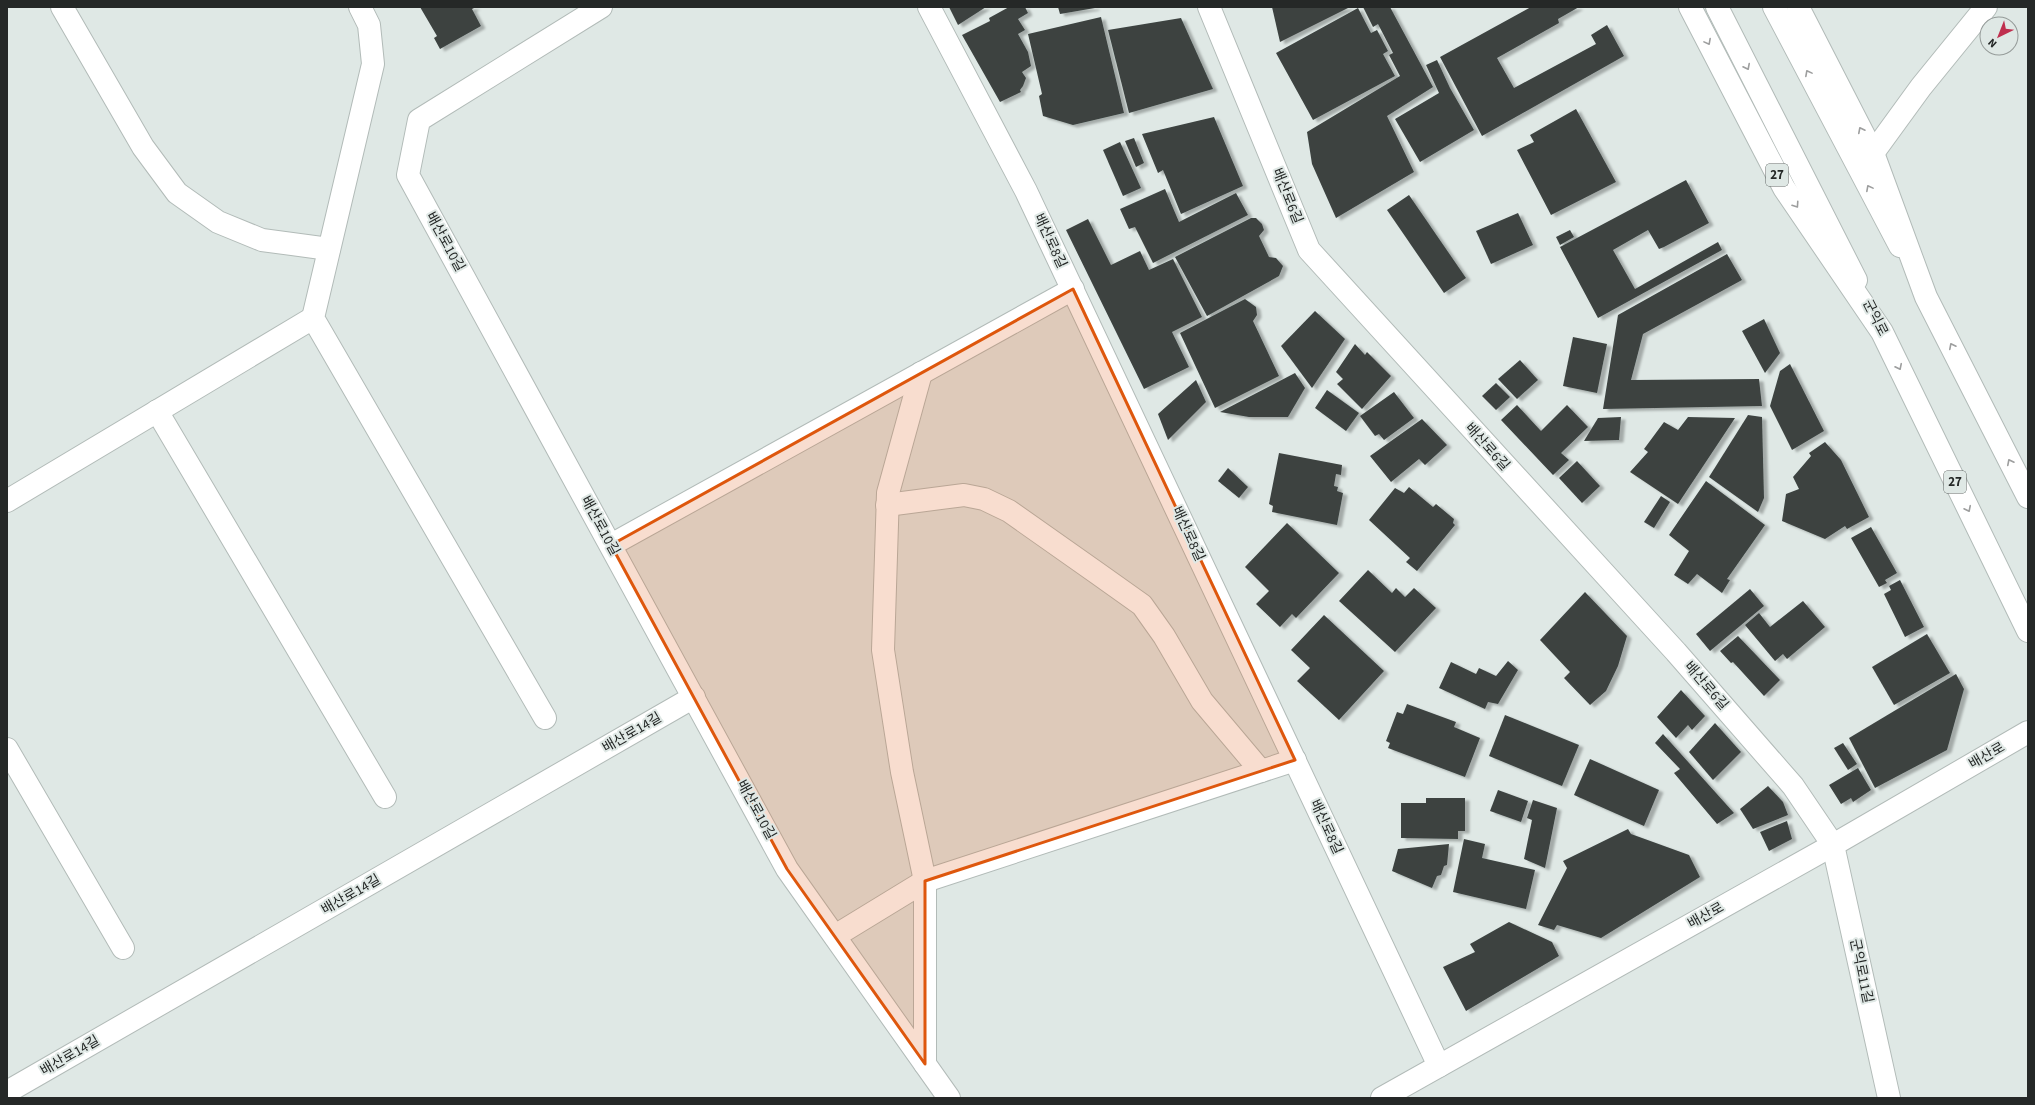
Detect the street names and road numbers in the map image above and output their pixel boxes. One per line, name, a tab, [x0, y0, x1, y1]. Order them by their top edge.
road number: 27	[1766, 164, 1788, 186]
street label: 배산로6길	[1267, 165, 1307, 227]
street label: 배산로10길	[420, 209, 470, 275]
street label: 배산로8길	[1029, 210, 1071, 272]
street label: 군익로	[1857, 296, 1893, 340]
street label: 배산로6길	[1460, 419, 1514, 475]
road number: 27	[1944, 471, 1966, 493]
street label: 배산로10길	[575, 493, 625, 559]
street label: 배산로8길	[1167, 503, 1209, 565]
street label: 배산로6길	[1679, 657, 1733, 715]
street label: 배산로14길	[599, 708, 665, 758]
street label: 배산로	[1965, 738, 2009, 774]
street label: 배산로10길	[731, 777, 781, 843]
street label: 배산로8길	[1305, 796, 1347, 858]
street label: 배산로14길	[318, 870, 384, 920]
street label: 배산로	[1684, 898, 1728, 934]
street label: 군익로11길	[1844, 937, 1878, 1005]
street label: 배산로14길	[37, 1031, 103, 1081]

